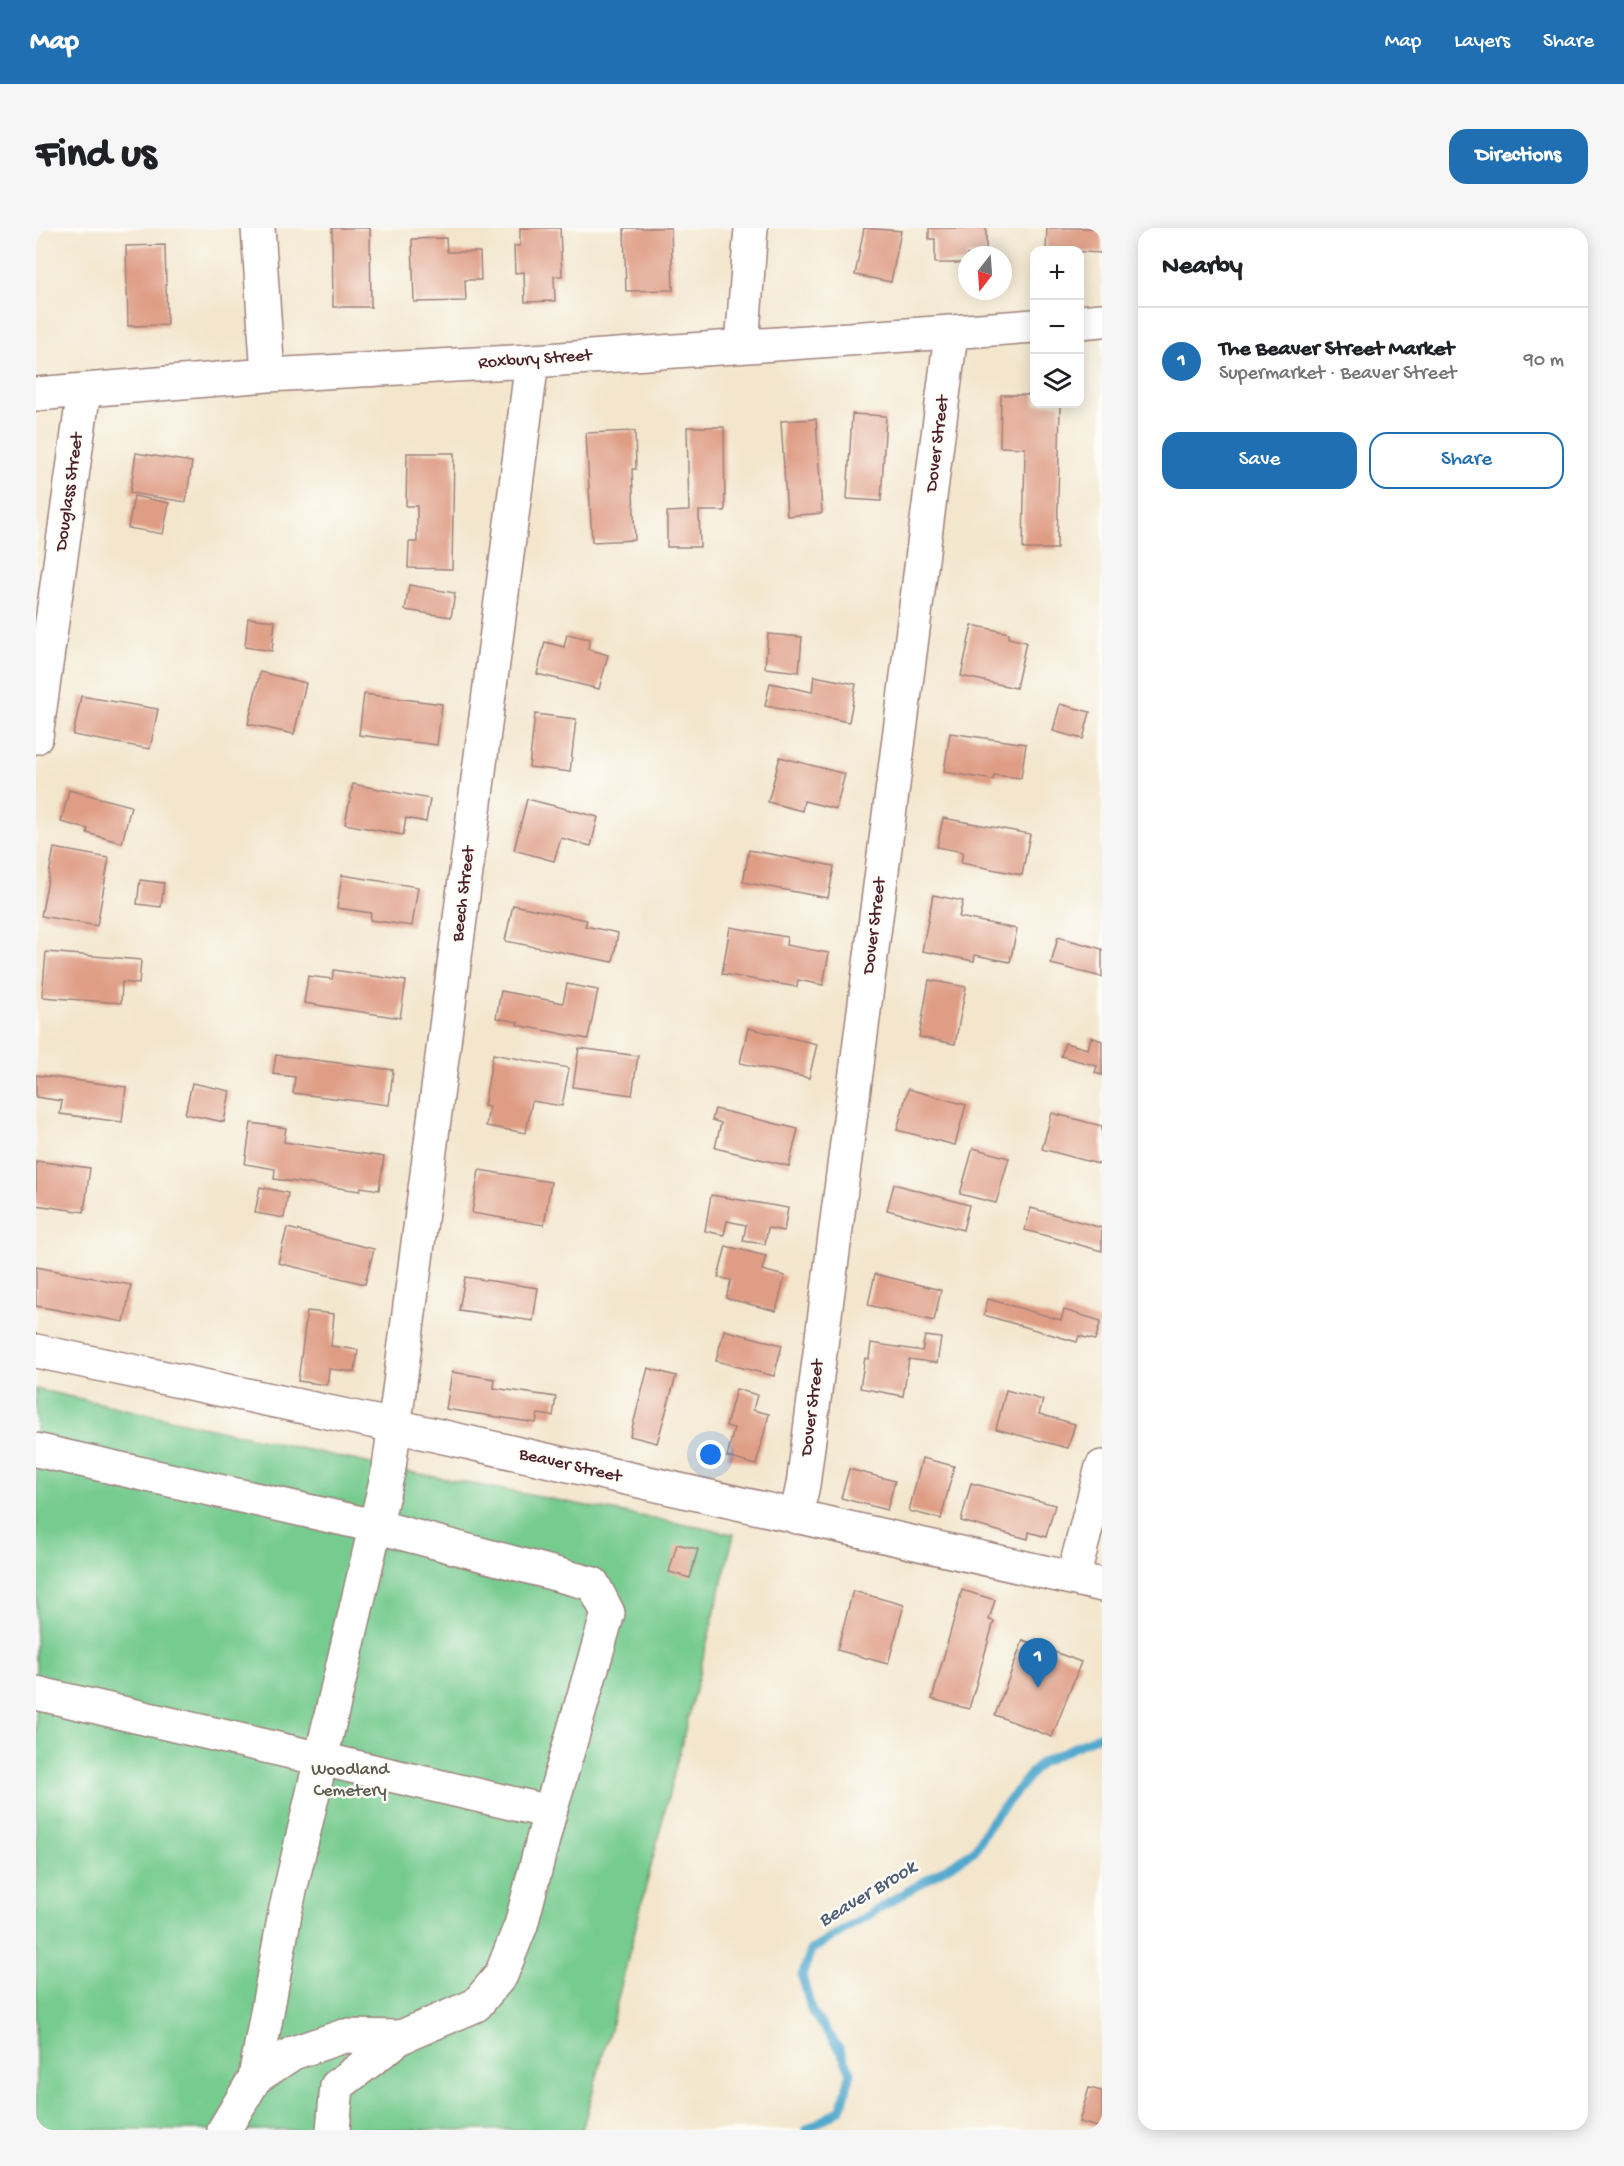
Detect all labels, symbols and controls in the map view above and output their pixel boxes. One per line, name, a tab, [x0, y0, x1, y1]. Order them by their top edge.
text: Map	[30, 26, 79, 59]
text: Map	[1385, 30, 1421, 55]
text: Layers	[1454, 30, 1510, 55]
text: Share	[1543, 30, 1594, 55]
button: Directions	[1449, 129, 1588, 184]
text: Find us	[36, 132, 156, 181]
north arrow	[958, 246, 1012, 300]
map controls	[1030, 246, 1084, 408]
button: +	[1030, 246, 1084, 300]
text: Nearby	[1162, 252, 1243, 283]
button: −	[1030, 300, 1084, 354]
text: The Beaver Street Market	[1219, 337, 1454, 363]
street label: Roxbury Street	[478, 345, 594, 374]
text: 1	[1177, 350, 1186, 373]
text: 90 m	[1524, 350, 1564, 373]
button: layers	[1030, 354, 1084, 408]
text: Supermarket · Beaver Street	[1219, 363, 1456, 386]
street label: Dover Street	[922, 393, 955, 494]
street label: Douglass Street	[51, 430, 89, 553]
button: Save	[1162, 432, 1357, 489]
button: Share	[1369, 432, 1564, 489]
street label: Beech Street	[448, 844, 480, 944]
street label: Dover Street	[859, 875, 892, 976]
street label: Dover Street	[797, 1357, 830, 1458]
your location	[696, 1440, 725, 1469]
street label: Beaver Street	[516, 1444, 625, 1488]
pin: 1	[1018, 1638, 1058, 1688]
park label: Woodland Cemetery	[311, 1760, 390, 1802]
water label: Beaver Brook	[815, 1856, 923, 1933]

